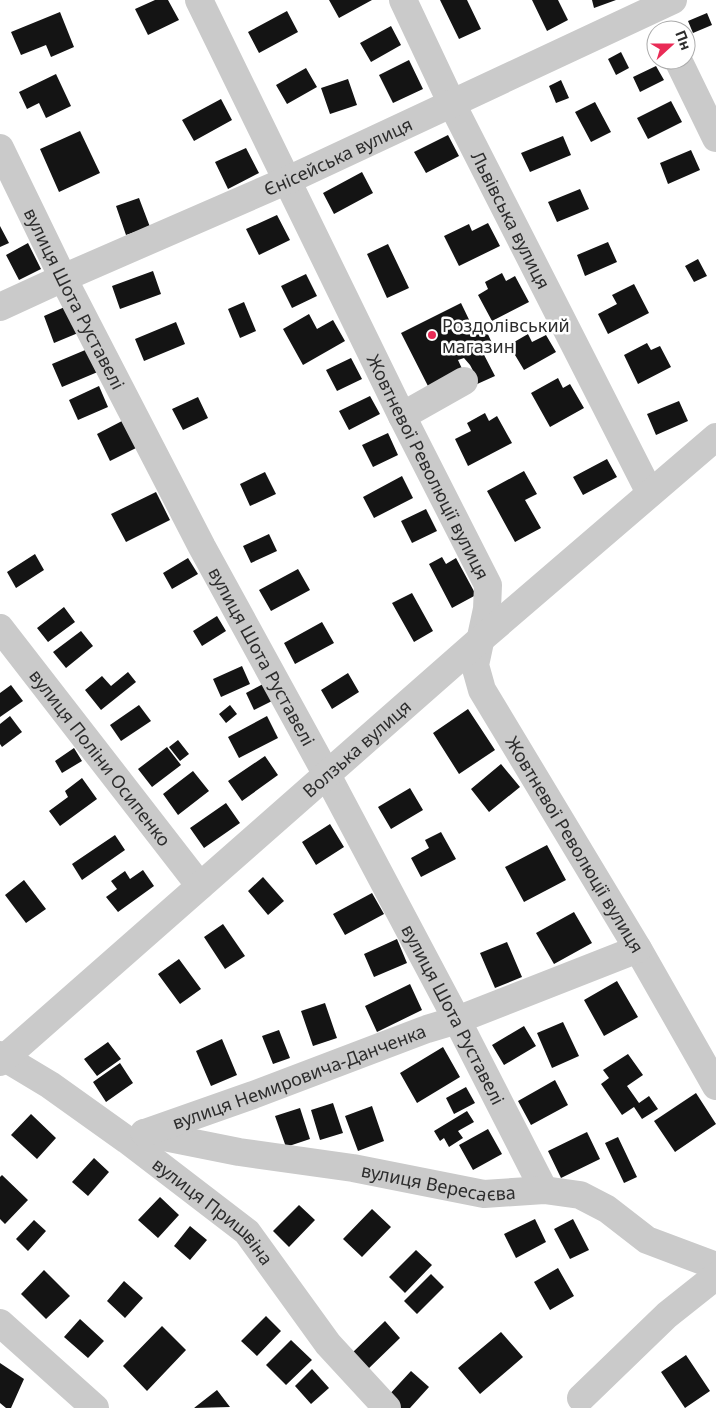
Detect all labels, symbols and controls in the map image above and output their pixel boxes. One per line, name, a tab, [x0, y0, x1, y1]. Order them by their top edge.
north arrow	[646, 20, 696, 70]
text: Пн	[671, 27, 696, 53]
street label: Єнісейська вулиця	[260, 112, 416, 201]
street label: Львівська вулиця	[466, 147, 556, 293]
street label: вулиця Шота Руставелі	[19, 204, 130, 393]
place label: Роздолівський магазин	[442, 313, 570, 358]
marker: Роздолівський магазин	[426, 329, 438, 341]
street label: Жовтневої Революції вулиця	[362, 350, 495, 583]
street label: вулиця Шота Руставелі	[203, 563, 321, 750]
street label: вулиця Поліни Осипенко	[24, 664, 177, 851]
street label: Волзька вулиця	[297, 694, 416, 803]
street label: Жовтневої Революції вулиця	[500, 731, 650, 957]
street label: вулиця Шота Руставелі	[396, 920, 510, 1109]
street label: вулиця Немировича-Данченка	[169, 1019, 429, 1135]
street label: вулиця Пришвіна	[148, 1152, 279, 1269]
street label: вулиця Вересаєва	[359, 1158, 516, 1206]

